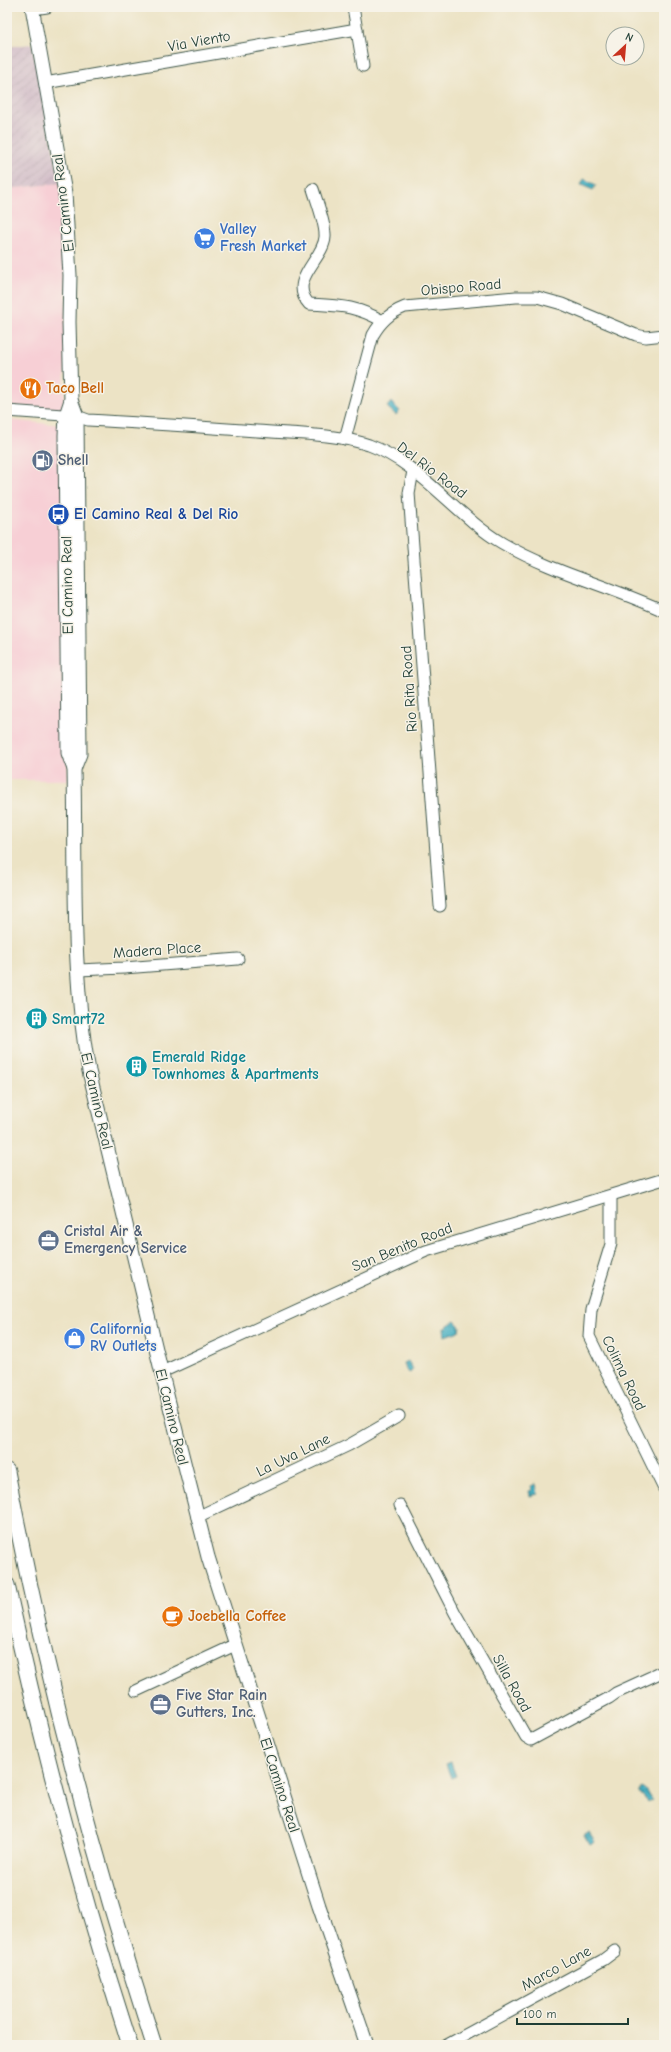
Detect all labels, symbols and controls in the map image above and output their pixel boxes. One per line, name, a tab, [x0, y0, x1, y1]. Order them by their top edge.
north arrow	[605, 26, 645, 66]
street label: Via Viento	[166, 27, 232, 55]
text: N	[623, 30, 635, 45]
street label: El Camino Real	[48, 153, 78, 253]
place label: Valley Fresh Market	[220, 220, 308, 255]
supermarket icon: Valley Fresh Market	[192, 225, 218, 251]
street label: Obispo Road	[420, 275, 502, 299]
restaurant icon: Taco Bell	[18, 375, 44, 401]
place label: Taco Bell	[46, 379, 104, 397]
street label: Del Rio Road	[393, 438, 471, 502]
fuel station icon: Shell	[29, 447, 55, 473]
place label: Shell	[58, 451, 89, 469]
bus stop icon: El Camino Real & Del Rio	[46, 501, 72, 527]
place label: El Camino Real & Del Rio	[74, 505, 239, 523]
street label: El Camino Real	[57, 536, 77, 634]
street label: Rio Rita Road	[397, 645, 421, 733]
street label: Madera Place	[112, 938, 202, 962]
building icon: Smart72	[24, 1006, 50, 1032]
place label: Smart72	[52, 1010, 105, 1028]
place label: Emerald Ridge Townhomes & Apartments	[152, 1048, 319, 1083]
street label: El Camino Real	[77, 1051, 117, 1151]
building icon: Emerald Ridge Townhomes & Apartments	[123, 1053, 149, 1079]
street label: San Benito Road	[349, 1219, 455, 1275]
place label: Cristal Air & Emergency Service	[64, 1222, 187, 1257]
office icon: Cristal Air & Emergency Service	[35, 1227, 61, 1253]
place label: California RV Outlets	[90, 1320, 157, 1355]
shop icon: California RV Outlets	[61, 1325, 87, 1351]
street label: Colima Road	[598, 1332, 650, 1414]
street label: El Camino Real	[151, 1367, 193, 1467]
street label: La Uva Lane	[253, 1429, 333, 1481]
cafe icon: Joebella Coffee	[160, 1603, 186, 1629]
place label: Joebella Coffee	[188, 1607, 286, 1625]
street label: Silla Road	[489, 1651, 535, 1715]
place label: Five Star Rain Gutters, Inc.	[176, 1686, 267, 1721]
office icon: Five Star Rain Gutters, Inc.	[148, 1691, 174, 1717]
street label: El Camino Real	[256, 1735, 304, 1835]
street label: Marco Lane	[518, 1941, 594, 1994]
scale bar	[517, 2000, 628, 2026]
text: 100 m	[523, 2007, 556, 2021]

